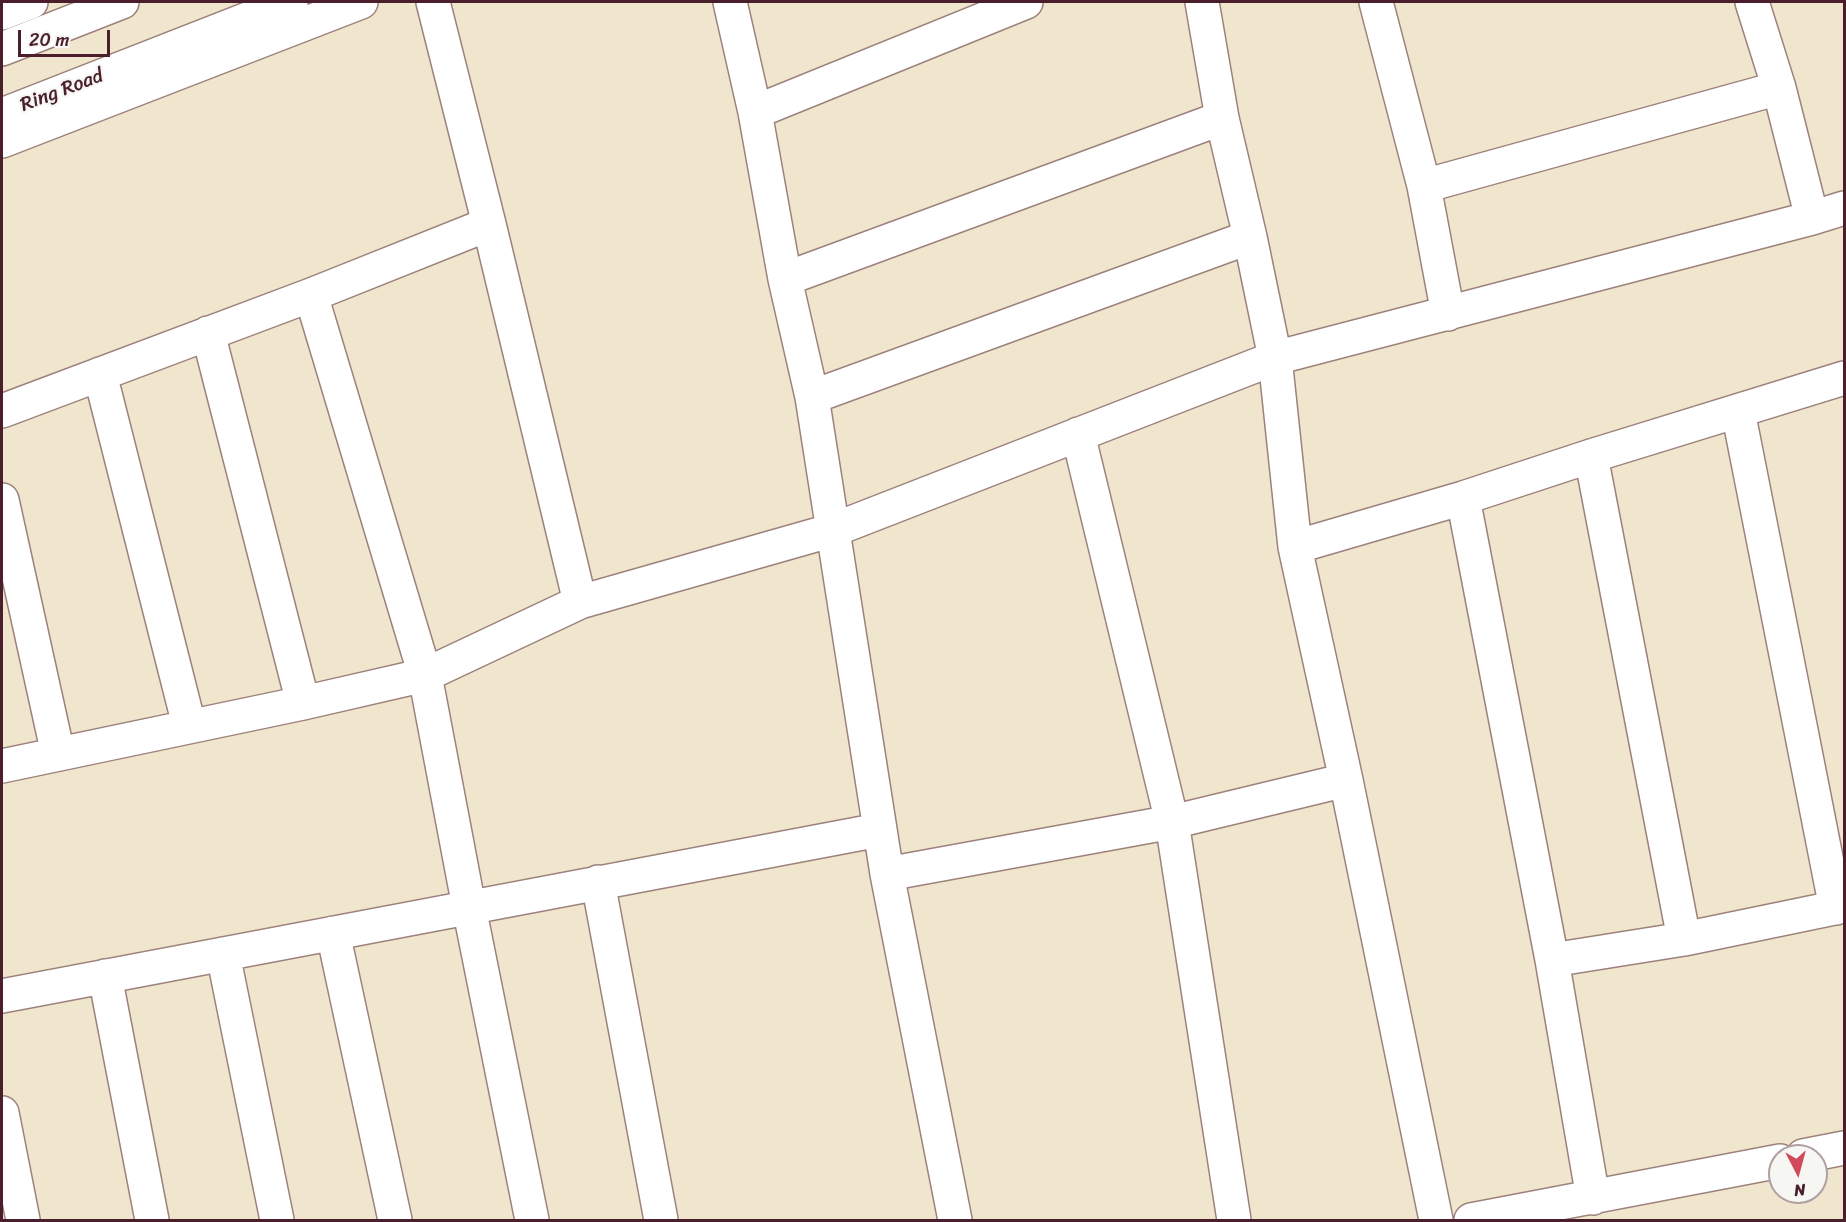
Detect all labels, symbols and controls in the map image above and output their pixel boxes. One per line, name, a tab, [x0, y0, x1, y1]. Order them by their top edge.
scale bar	[21, 18, 112, 56]
text: 20 m	[29, 24, 69, 56]
street label: Ring Road	[17, 64, 107, 118]
north arrow	[1768, 1144, 1828, 1204]
text: N	[1793, 1175, 1807, 1205]

